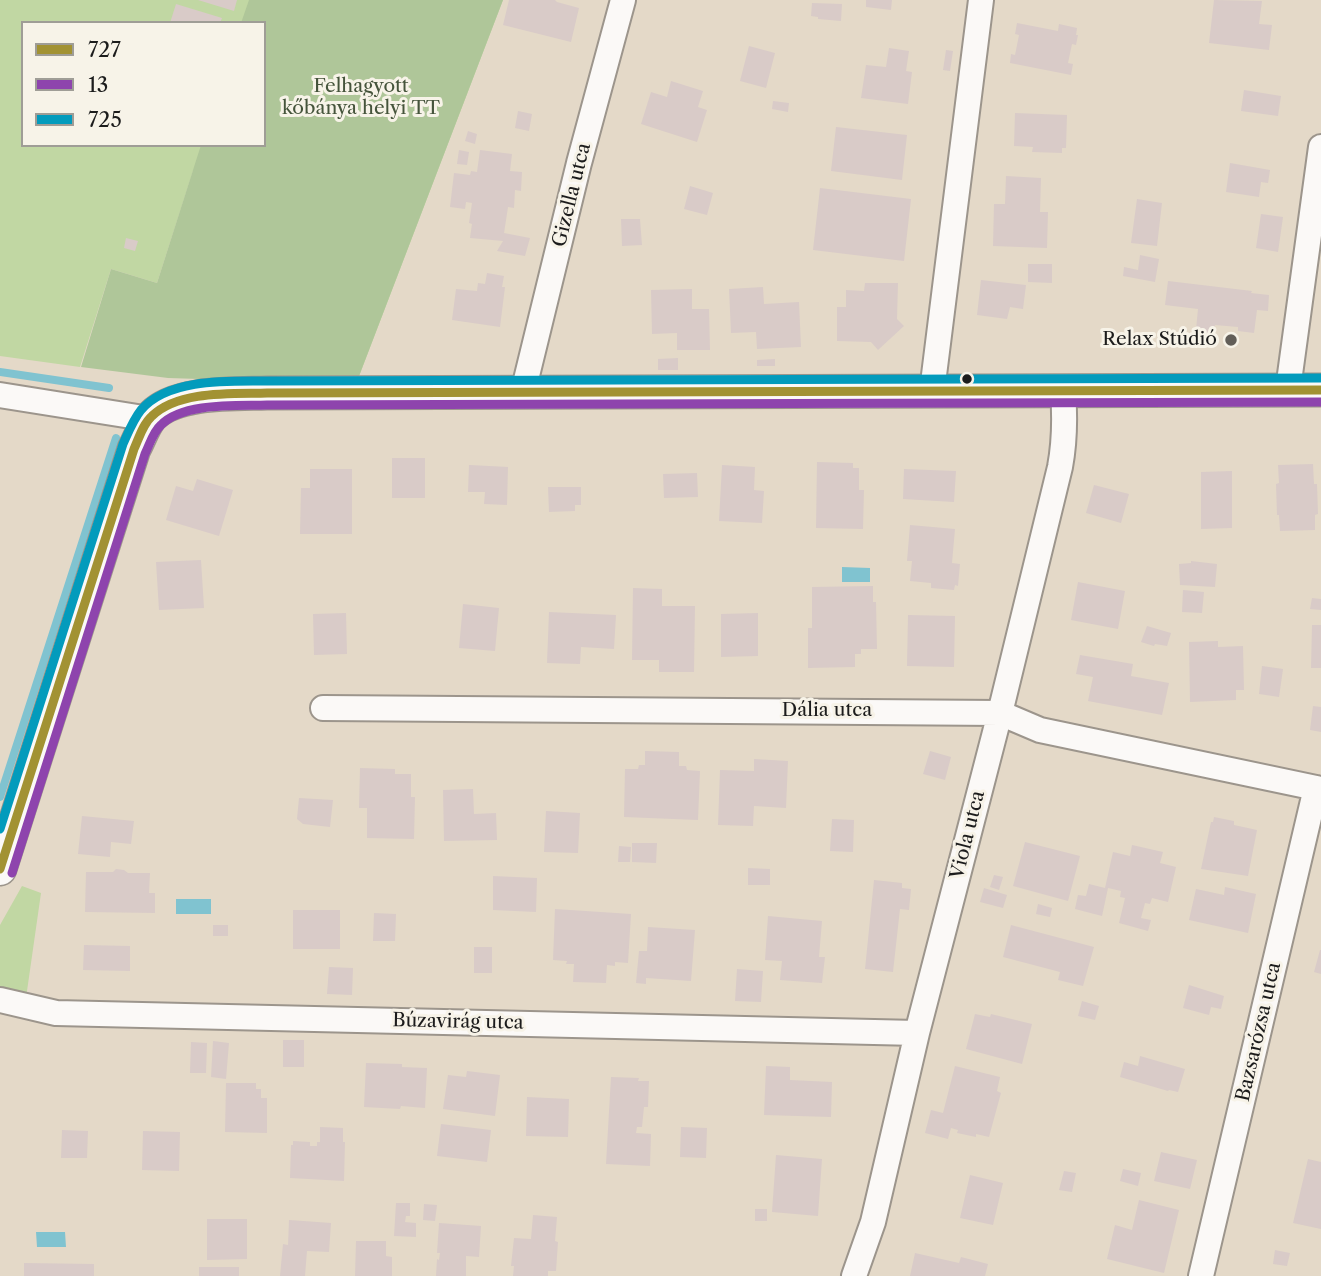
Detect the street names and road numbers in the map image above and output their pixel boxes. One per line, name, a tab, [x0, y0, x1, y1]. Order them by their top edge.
street label: Gizella utca	[548, 141, 596, 249]
street label: Dália utca	[782, 700, 872, 722]
street label: Viola utca	[946, 788, 990, 882]
street label: Bazsarózsa utca	[1232, 960, 1286, 1104]
street label: Búzavirág utca	[392, 1009, 524, 1035]

